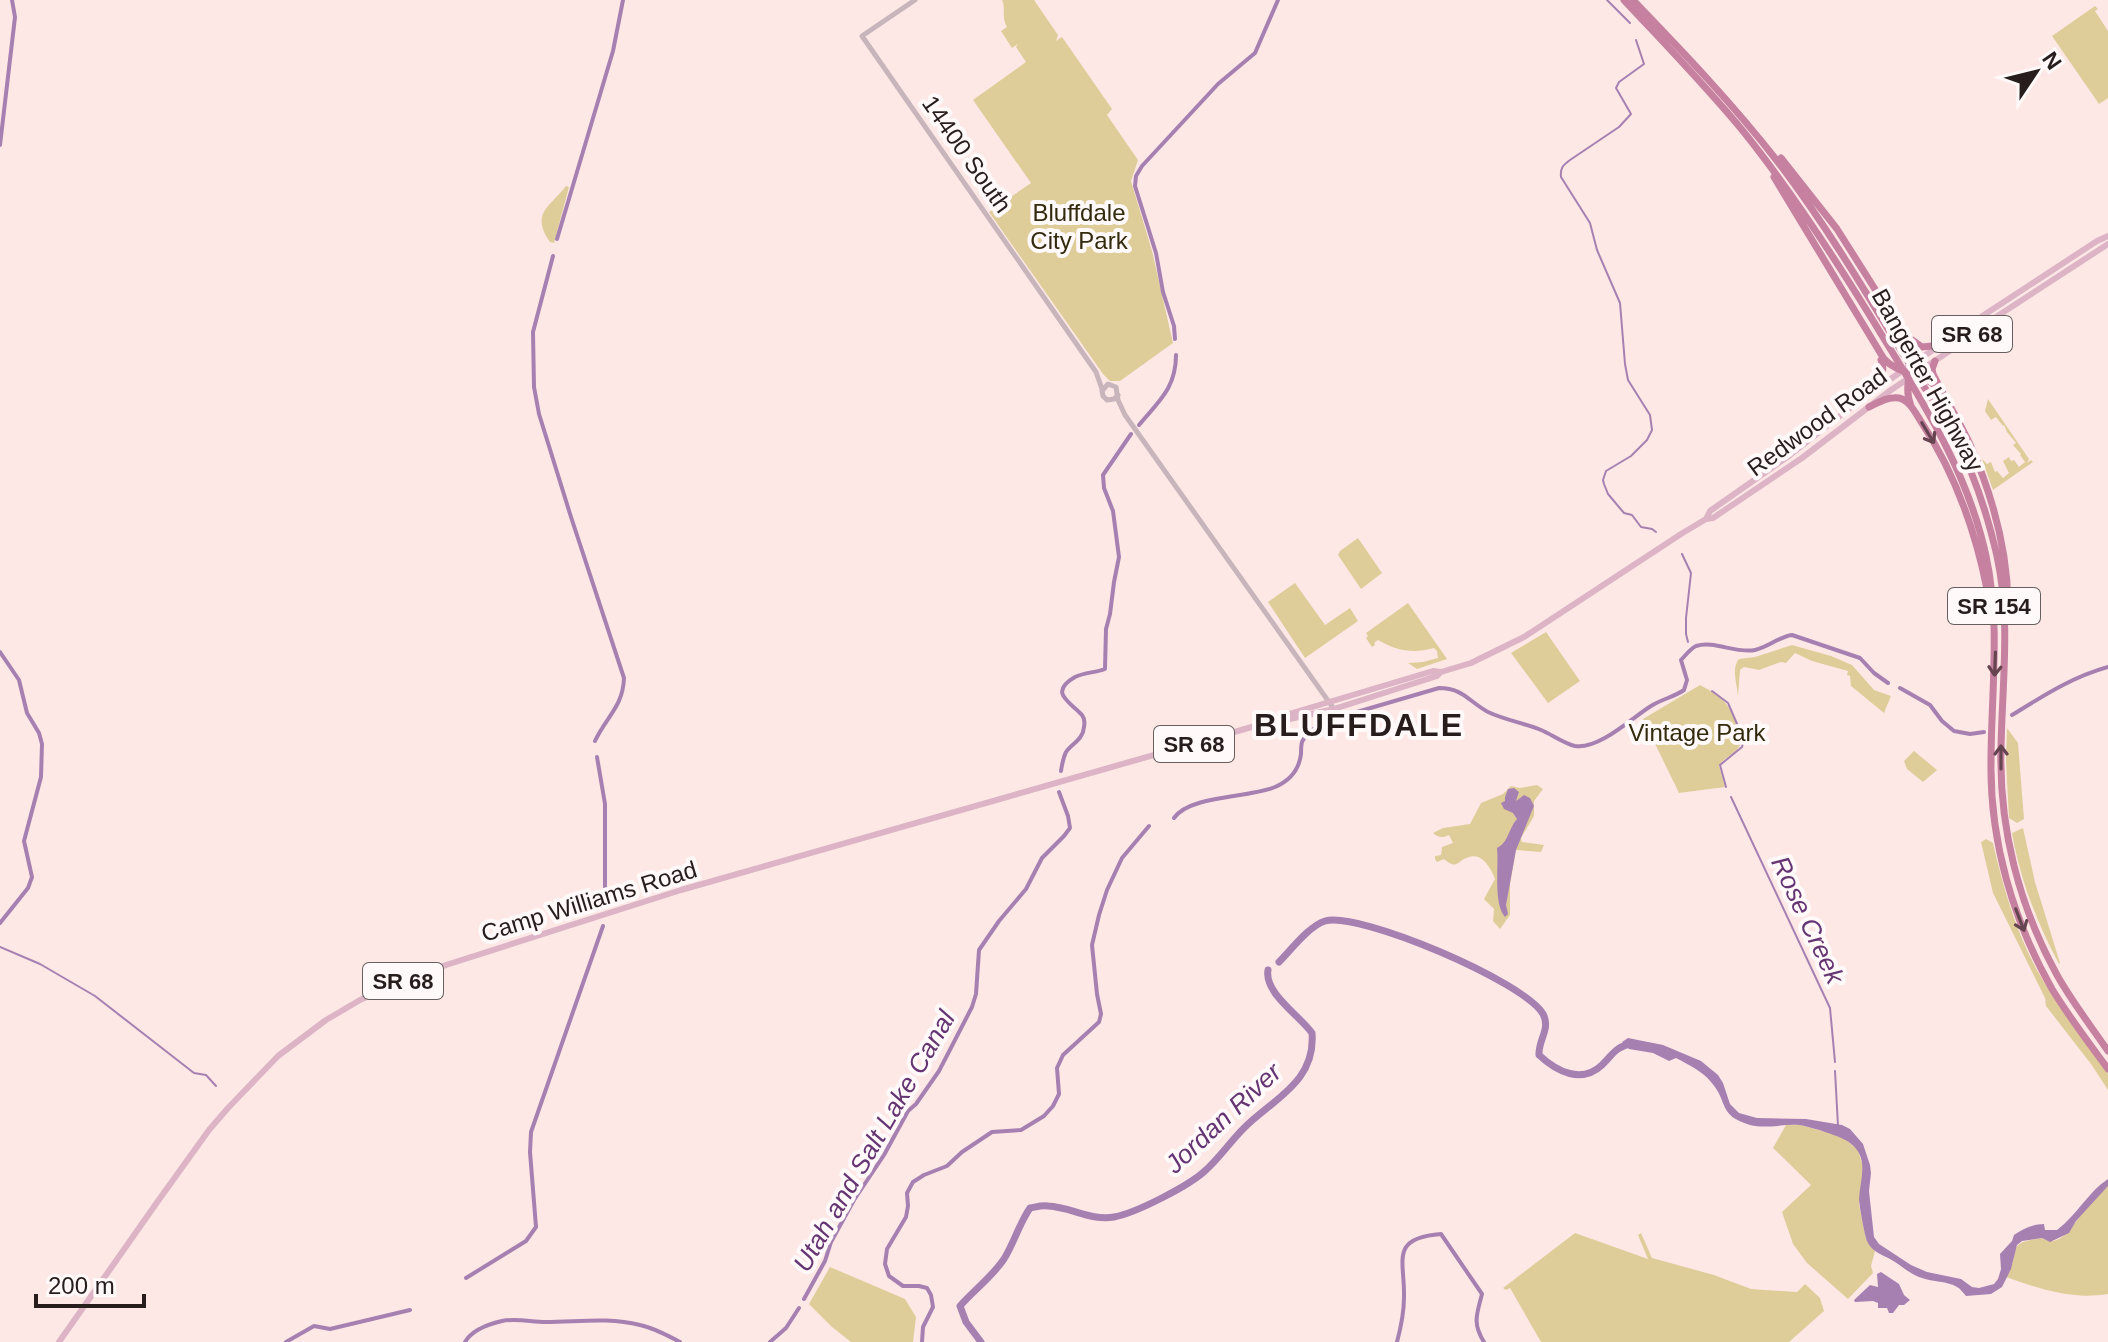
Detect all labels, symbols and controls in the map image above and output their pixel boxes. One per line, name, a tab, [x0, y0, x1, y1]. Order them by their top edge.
north arrow	[1996, 32, 2076, 112]
text: N	[2037, 47, 2067, 74]
street label: 14400 South	[917, 91, 1017, 217]
park label: Bluffdale City Park	[1030, 199, 1129, 254]
street label: Bangerter Highway	[1867, 284, 1989, 476]
road number: SR 68	[1932, 316, 2012, 352]
street label: Redwood Road	[1742, 362, 1892, 482]
one-way arrow	[1920, 421, 1936, 444]
road number: SR 154	[1948, 588, 2040, 624]
one-way arrow	[1987, 650, 2002, 677]
district label: BLUFFDALE	[1254, 707, 1464, 743]
park label: Vintage Park	[1629, 719, 1766, 746]
road number: SR 68	[1154, 726, 1234, 762]
one-way arrow	[1993, 744, 2009, 771]
water label: Rose Creek	[1765, 851, 1851, 990]
street label: Camp Williams Road	[478, 855, 700, 947]
one-way arrow	[2014, 907, 2028, 932]
road number: SR 68	[363, 963, 443, 999]
water label: Utah and Salt Lake Canal	[787, 1004, 962, 1277]
water label: Jordan River	[1158, 1056, 1288, 1180]
scale bar	[36, 1258, 144, 1308]
text: 200 m	[48, 1272, 115, 1299]

